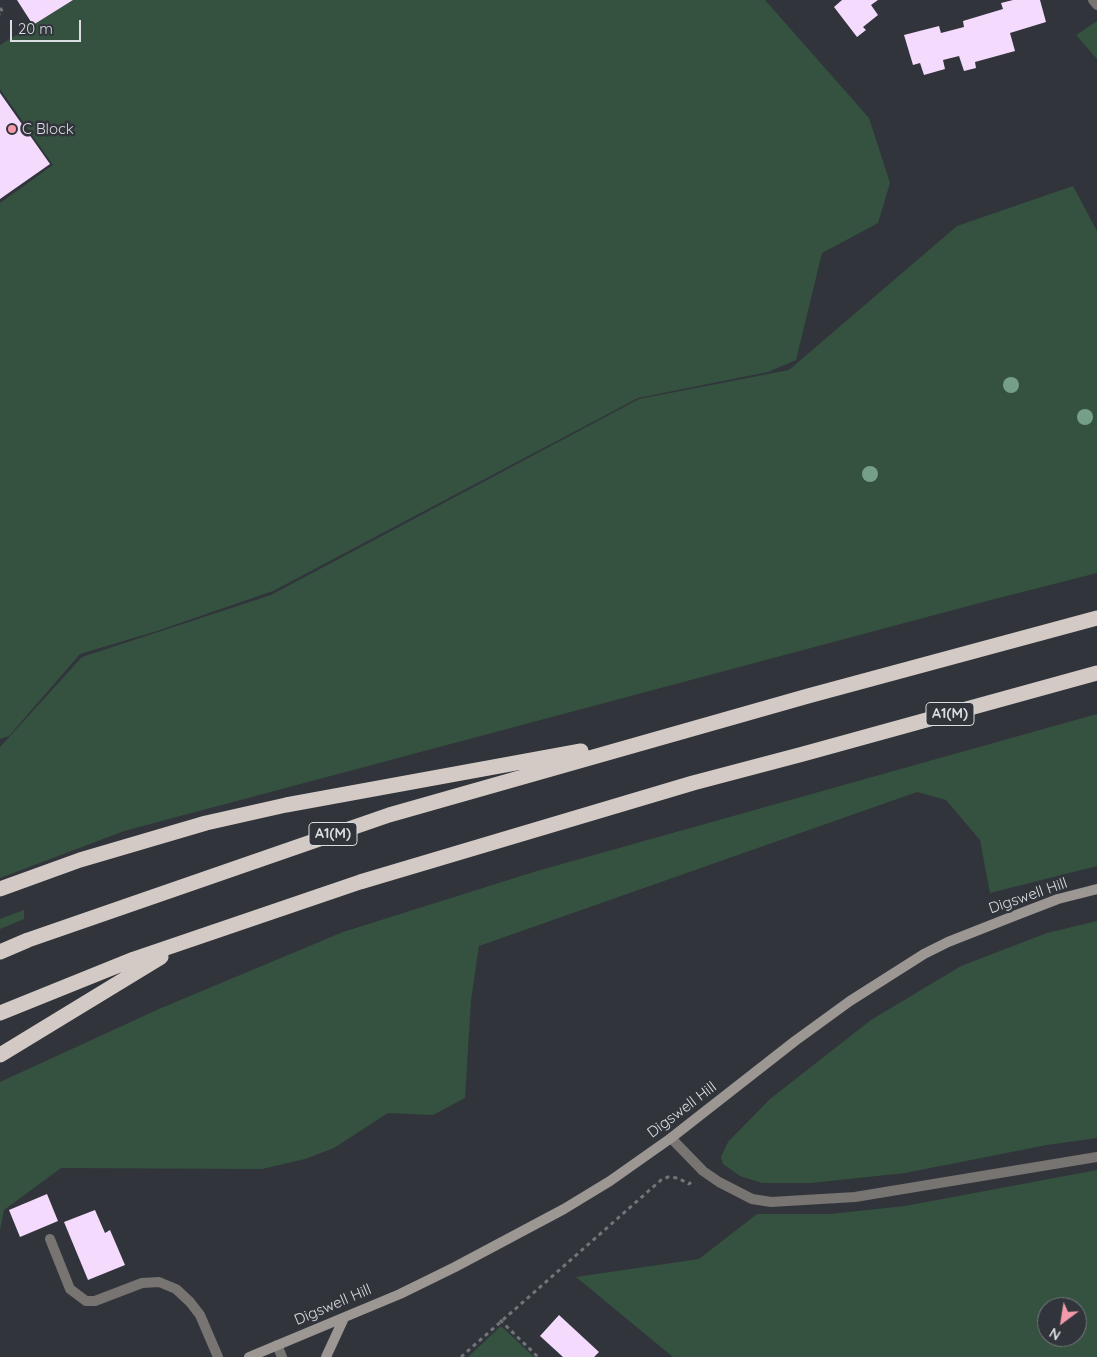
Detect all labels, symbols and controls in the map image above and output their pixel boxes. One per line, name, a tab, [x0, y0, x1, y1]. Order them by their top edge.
scale bar	[12, 10, 84, 42]
text: 20 m	[18, 19, 53, 38]
place label: C Block	[22, 120, 74, 138]
marker: C Block	[6, 123, 18, 135]
road number: A1(M)	[926, 702, 974, 726]
road number: A1(M)	[309, 822, 357, 846]
street label: Digswell Hill	[986, 874, 1070, 918]
street label: Digswell Hill	[644, 1078, 720, 1142]
street label: Digswell Hill	[292, 1281, 374, 1329]
north arrow	[1037, 1297, 1087, 1347]
text: N	[1046, 1324, 1064, 1344]

